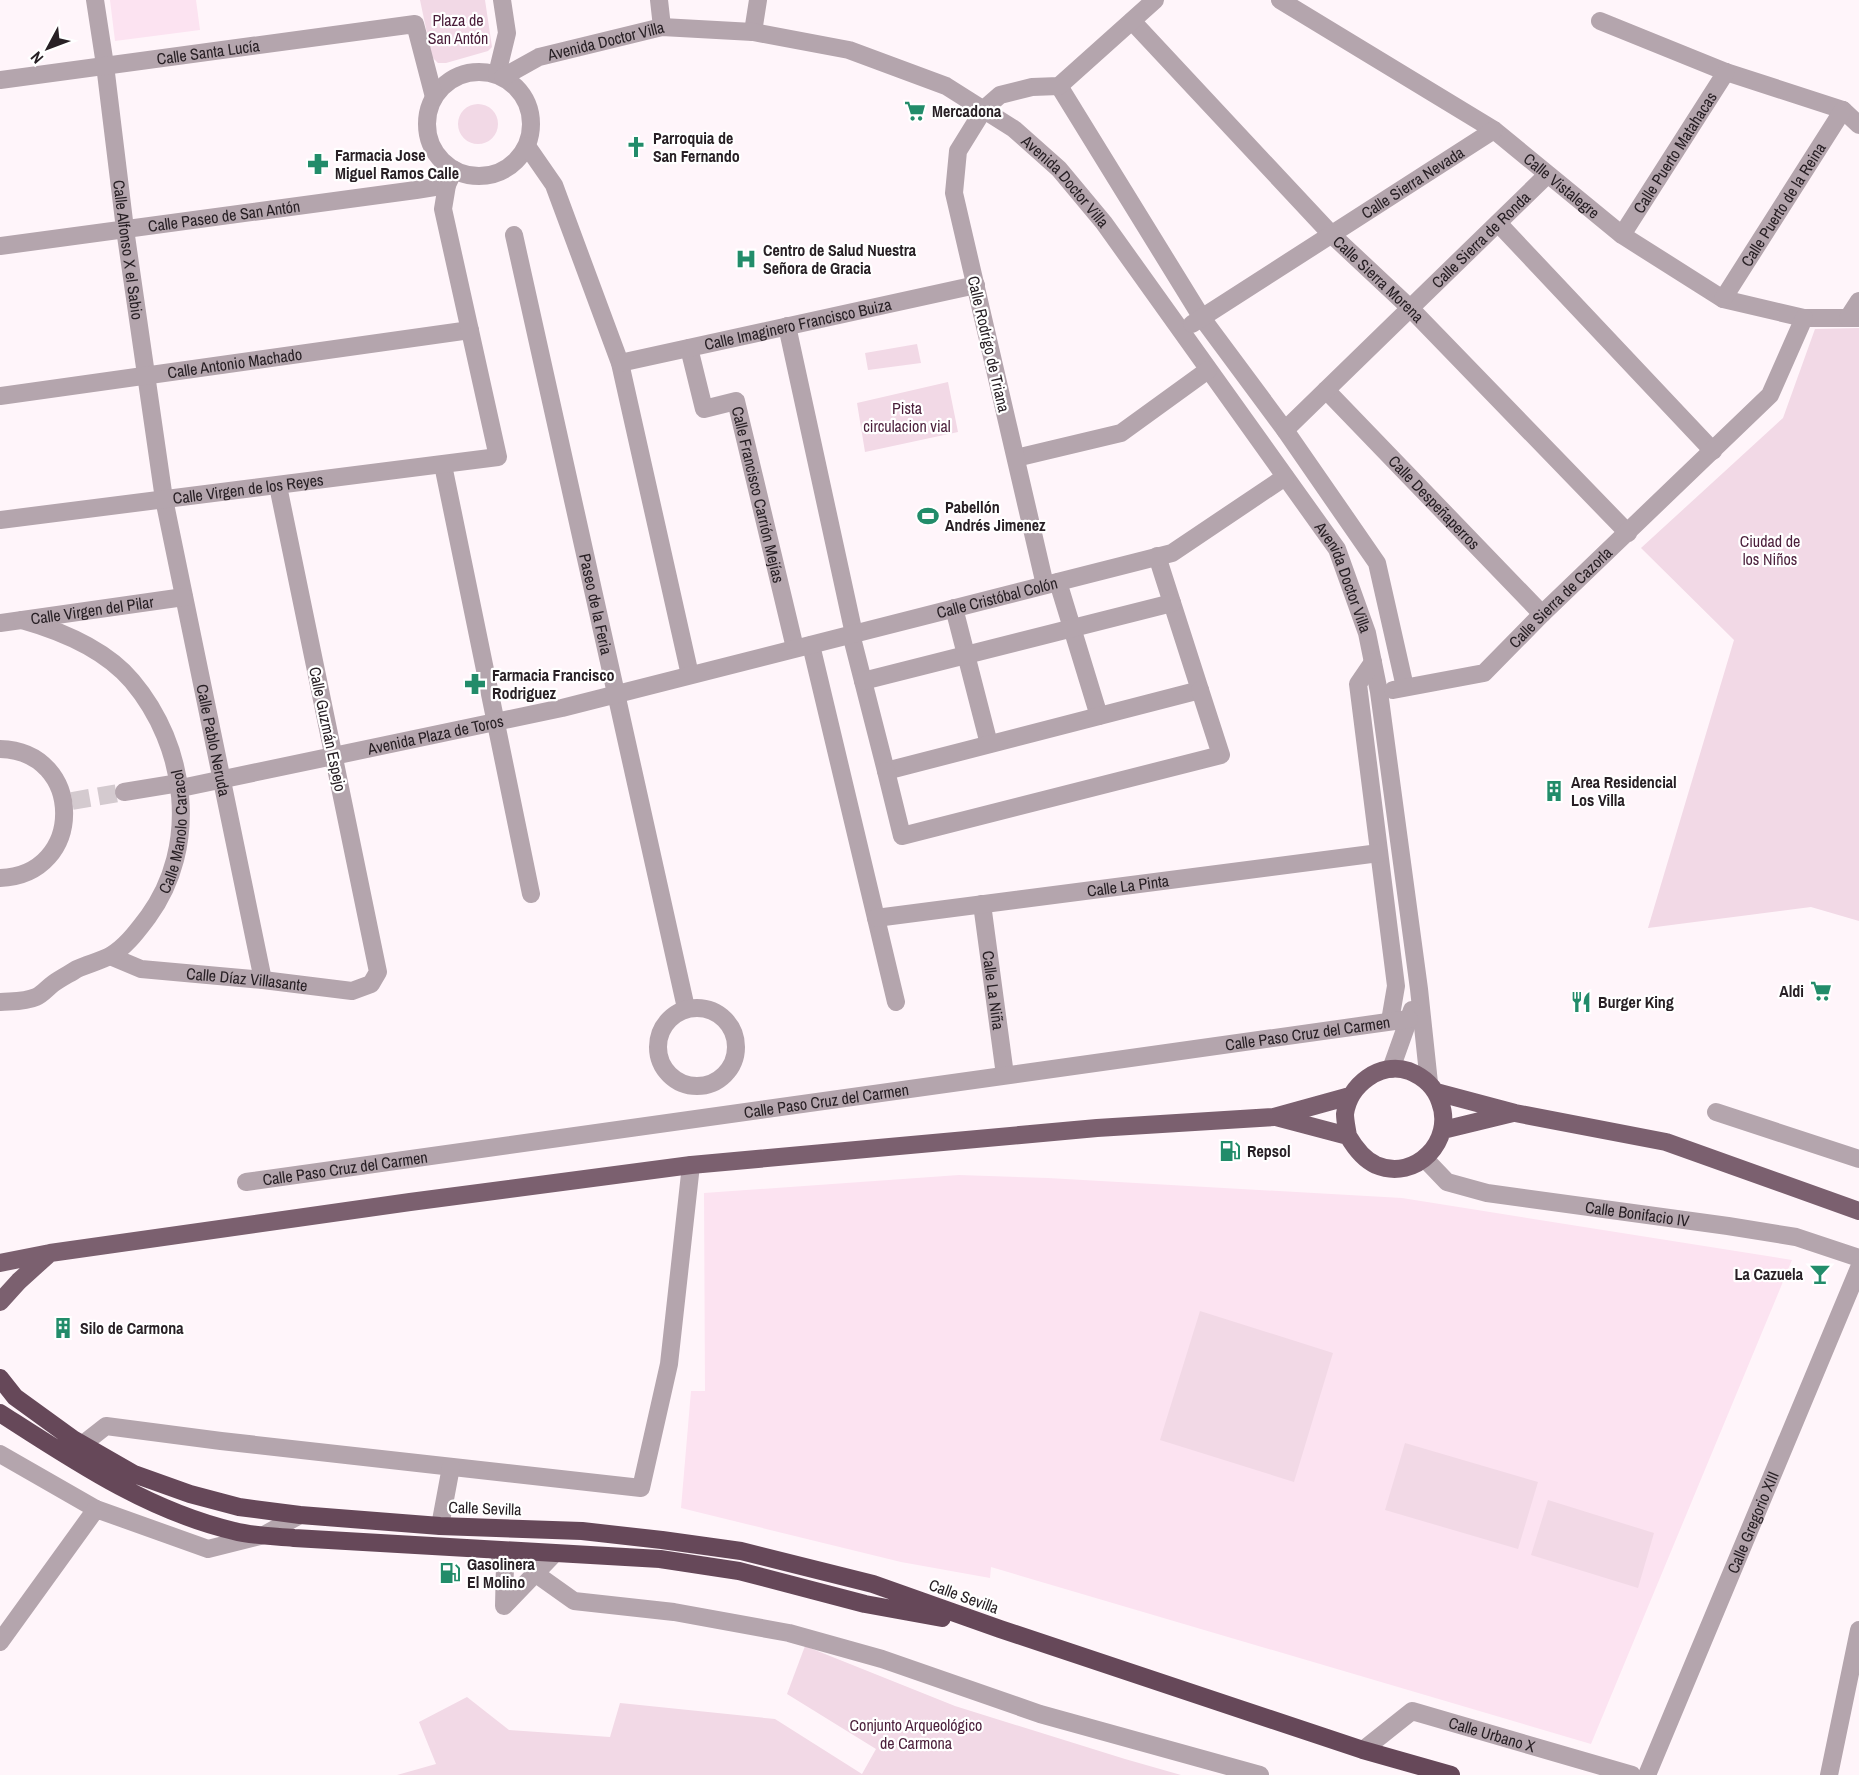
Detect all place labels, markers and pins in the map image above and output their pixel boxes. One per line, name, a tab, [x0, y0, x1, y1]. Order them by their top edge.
supermarket icon: Mercadona	[903, 99, 927, 123]
place label: Mercadona	[932, 100, 1002, 122]
place label: Parroquia de San Fernando	[653, 127, 740, 167]
church icon: Parroquia de San Fernando	[624, 135, 648, 159]
place label: Farmacia Jose Miguel Ramos Calle	[335, 144, 459, 184]
pharmacy icon: Farmacia Jose Miguel Ramos Calle	[306, 152, 330, 176]
place label: Centro de Salud Nuestra Señora de Gracia	[763, 239, 917, 279]
hospital icon: Centro de Salud Nuestra Señora de Gracia	[734, 247, 758, 271]
place label: Pabellón Andrés Jimenez	[945, 496, 1046, 536]
sports icon: Pabellón Andrés Jimenez	[916, 504, 940, 528]
place label: Farmacia Francisco Rodriguez	[492, 664, 615, 704]
pharmacy icon: Farmacia Francisco Rodriguez	[463, 672, 487, 696]
place label: Area Residencial Los Villa	[1571, 771, 1677, 811]
building icon: Area Residencial Los Villa	[1542, 779, 1566, 803]
supermarket icon: Aldi	[1809, 979, 1833, 1003]
place label: Aldi	[1779, 980, 1804, 1002]
restaurant icon: Burger King	[1569, 990, 1593, 1014]
place label: Burger King	[1598, 991, 1674, 1013]
fuel station icon: Repsol	[1218, 1139, 1242, 1163]
place label: Repsol	[1247, 1140, 1291, 1162]
bar icon: La Cazuela	[1808, 1262, 1832, 1286]
place label: La Cazuela	[1734, 1263, 1804, 1285]
building icon: Silo de Carmona	[51, 1316, 75, 1340]
place label: Silo de Carmona	[80, 1317, 184, 1339]
place label: Gasolinera El Molino	[467, 1553, 536, 1593]
fuel station icon: Gasolinera El Molino	[438, 1561, 462, 1585]

